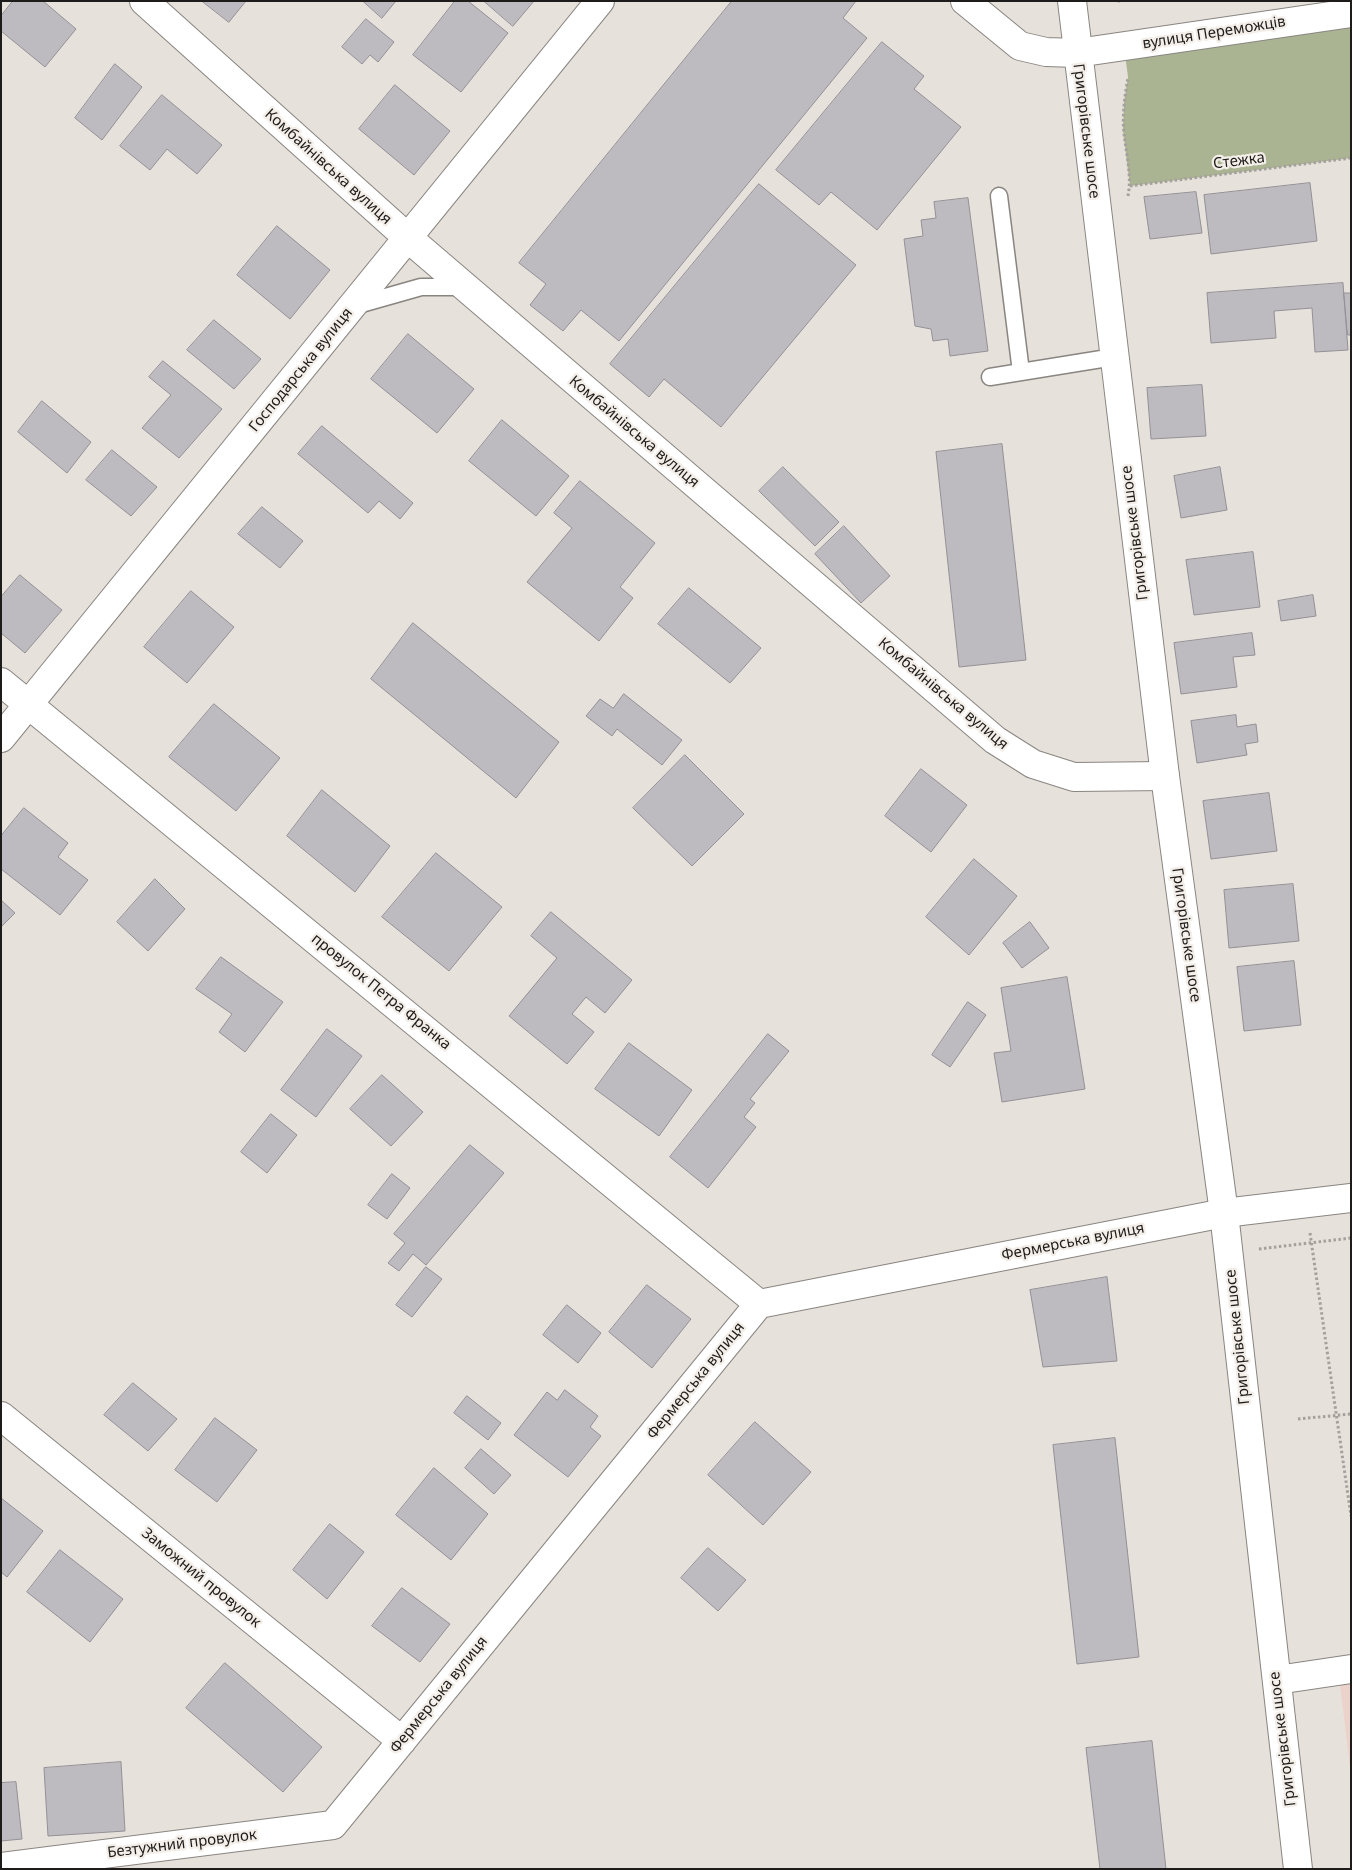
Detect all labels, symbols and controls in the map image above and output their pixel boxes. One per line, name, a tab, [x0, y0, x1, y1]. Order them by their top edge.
street label: вулиця Переможців	[1141, 13, 1287, 53]
street label: Григорівське шосе	[1069, 63, 1103, 199]
street label: Комбайнівська вулиця	[261, 105, 395, 229]
street label: Стежка	[1212, 149, 1266, 173]
street label: Господарська вулиця	[245, 304, 357, 436]
street label: Комбайнівська вулиця	[565, 372, 703, 492]
street label: Григорівське шосе	[1118, 465, 1152, 601]
street label: Комбайнівська вулиця	[874, 634, 1012, 754]
street label: Григорівське шосе	[1168, 867, 1204, 1003]
street label: провулок Петра Франка	[308, 930, 454, 1054]
street label: Фермерська вулиця	[1000, 1219, 1146, 1265]
street label: Григорівське шосе	[1222, 1269, 1254, 1405]
street label: Фермерська вулиця	[643, 1319, 749, 1443]
street label: Заможний провулок	[138, 1524, 264, 1632]
street label: Фермерська вулиця	[386, 1633, 492, 1757]
street label: Григорівське шосе	[1266, 1671, 1300, 1807]
street label: Безтужний провулок	[106, 1826, 258, 1862]

